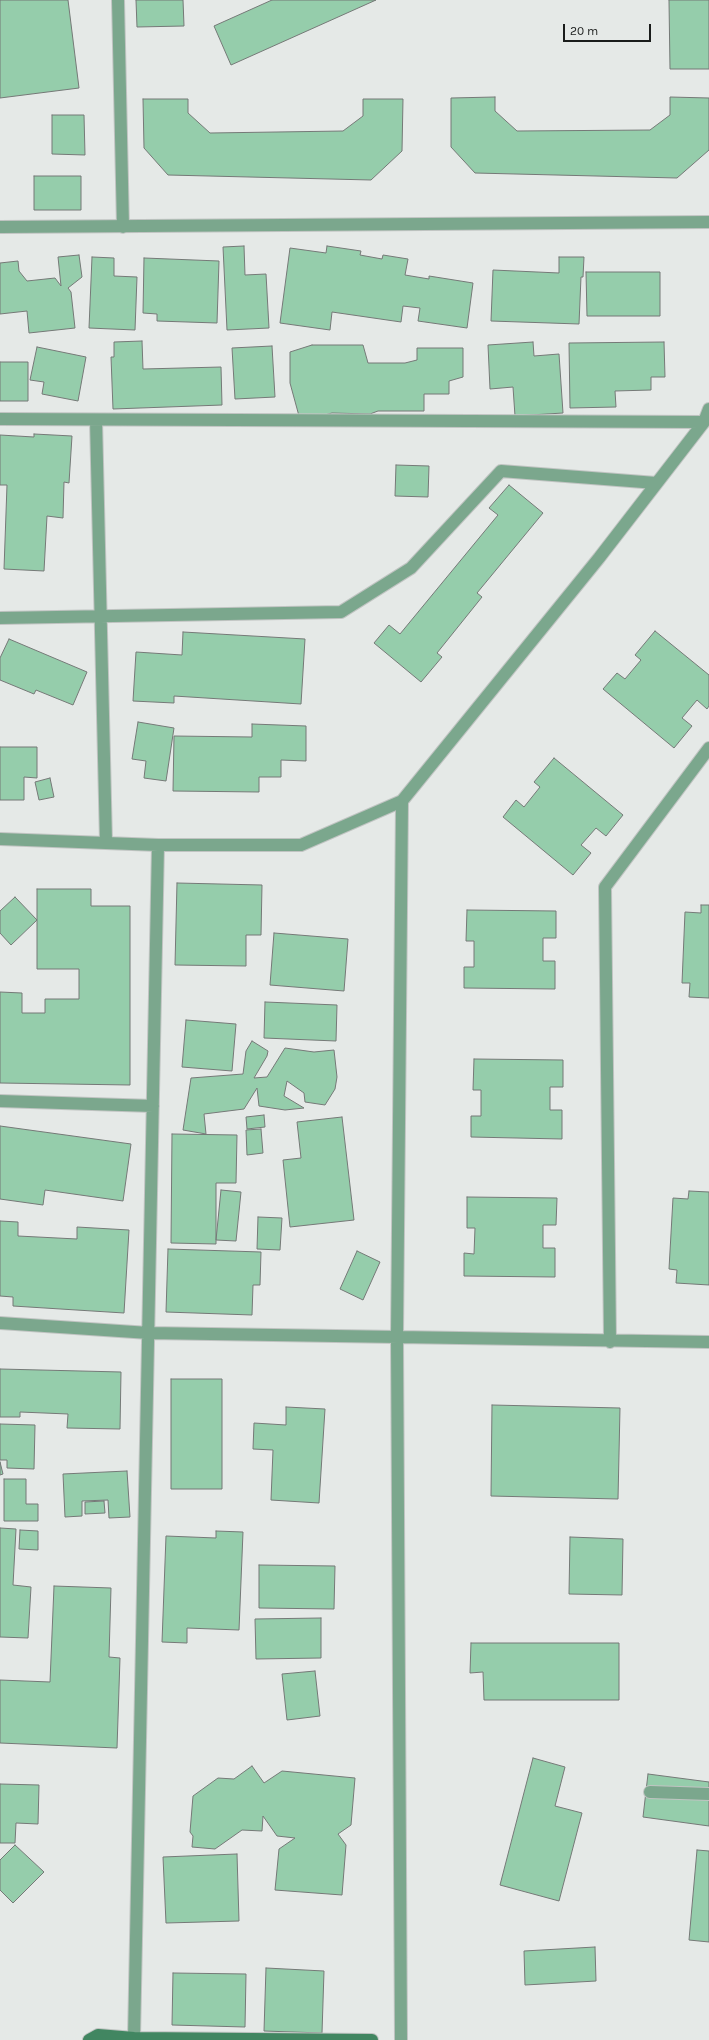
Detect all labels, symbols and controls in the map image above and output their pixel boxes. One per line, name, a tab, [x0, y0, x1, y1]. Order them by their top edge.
scale bar	[565, 16, 653, 42]
text: 20 m	[570, 24, 598, 38]

